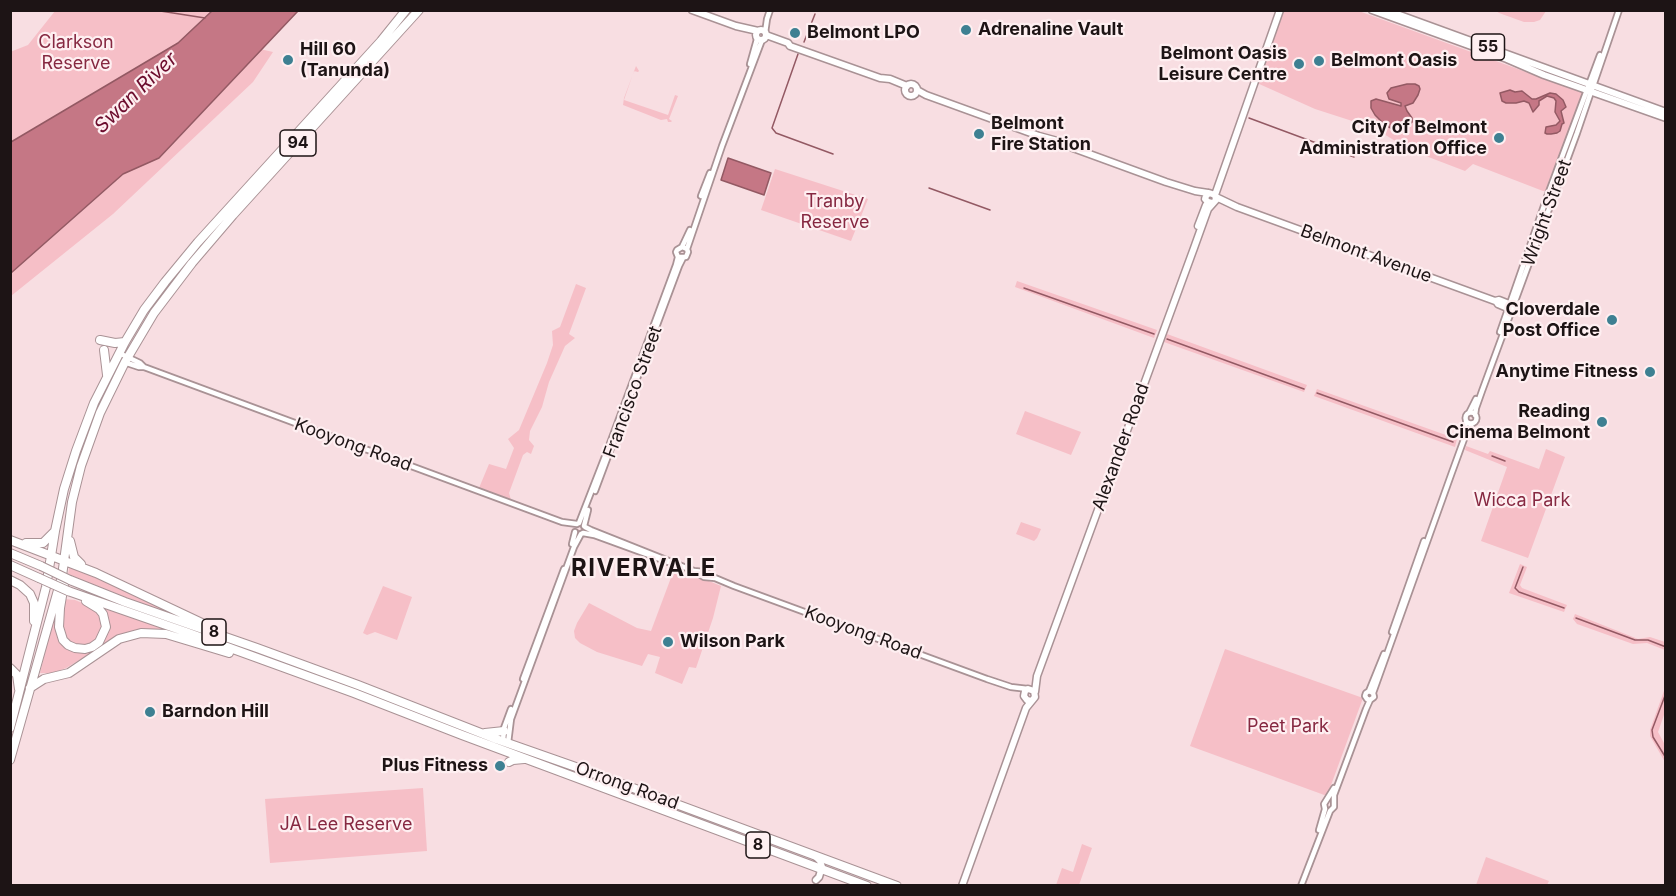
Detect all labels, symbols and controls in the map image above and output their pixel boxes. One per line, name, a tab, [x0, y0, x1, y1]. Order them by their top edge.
place label: Adrenaline Vault	[978, 19, 1123, 41]
place label: Belmont LPO	[807, 22, 920, 44]
marker: Adrenaline Vault	[959, 23, 973, 37]
marker: Belmont LPO	[788, 26, 802, 40]
park label: Clarkson Reserve	[38, 32, 114, 74]
road number: 55	[1472, 34, 1504, 60]
place label: Hill 60 (Tanunda)	[300, 39, 390, 82]
place label: Belmont Oasis Leisure Centre	[1159, 43, 1287, 86]
water label: Swan River	[89, 47, 183, 139]
place label: Belmont Oasis	[1331, 50, 1457, 72]
marker: Hill 60 (Tanunda)	[281, 53, 295, 67]
marker: Belmont Oasis	[1312, 54, 1326, 68]
marker: Belmont Oasis Leisure Centre	[1292, 57, 1306, 71]
place label: Belmont Fire Station	[991, 113, 1091, 156]
place label: City of Belmont Administration Office	[1299, 117, 1487, 160]
marker: Belmont Fire Station	[972, 127, 986, 141]
road number: 94	[280, 130, 316, 156]
marker: City of Belmont Administration Office	[1492, 131, 1506, 145]
street label: Wright Street	[1518, 157, 1576, 269]
park label: Tranby Reserve	[800, 191, 870, 234]
street label: Belmont Avenue	[1297, 220, 1435, 288]
place label: Cloverdale Post Office	[1503, 299, 1600, 342]
marker: Cloverdale Post Office	[1605, 313, 1619, 327]
street label: Francisco Street	[599, 323, 667, 461]
place label: Anytime Fitness	[1496, 361, 1638, 383]
marker: Anytime Fitness	[1643, 365, 1657, 379]
street label: Alexander Road	[1088, 380, 1154, 514]
place label: Reading Cinema Belmont	[1446, 401, 1590, 444]
street label: Kooyong Road	[291, 414, 415, 476]
marker: Reading Cinema Belmont	[1595, 415, 1609, 429]
park label: Wicca Park	[1474, 490, 1570, 512]
district label: RIVERVALE	[571, 555, 717, 583]
street label: Kooyong Road	[801, 602, 925, 664]
road number: 8	[202, 619, 226, 645]
place label: Wilson Park	[680, 631, 785, 653]
marker: Wilson Park	[661, 635, 675, 649]
place label: Barndon Hill	[162, 701, 269, 723]
marker: Barndon Hill	[143, 705, 157, 719]
park label: Peet Park	[1247, 716, 1329, 738]
place label: Plus Fitness	[382, 755, 488, 777]
street label: Orrong Road	[572, 757, 682, 815]
marker: Plus Fitness	[493, 759, 507, 773]
park label: JA Lee Reserve	[280, 814, 412, 836]
road number: 8	[746, 832, 770, 858]

